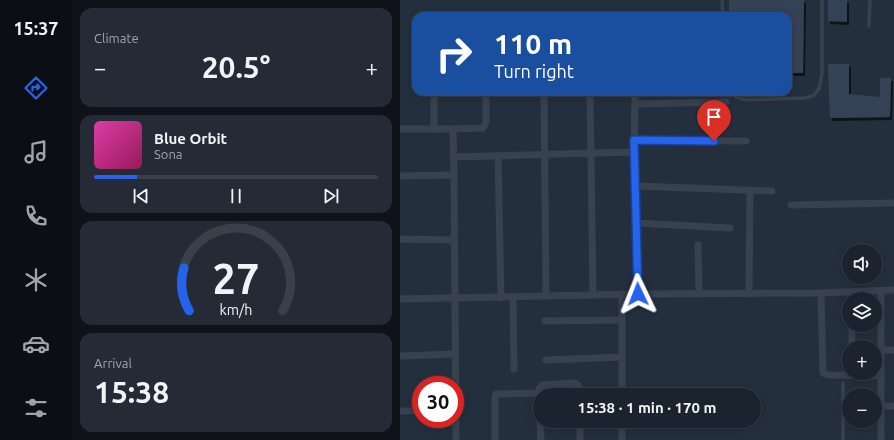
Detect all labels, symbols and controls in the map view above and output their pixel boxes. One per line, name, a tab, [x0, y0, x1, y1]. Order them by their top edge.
text: 15:37	[13, 18, 59, 38]
icon: right	[428, 28, 480, 80]
text: 110 m	[494, 28, 572, 59]
text: Climate	[94, 31, 139, 45]
text: 20.5°	[202, 50, 270, 84]
text: −	[94, 55, 106, 80]
text: +	[366, 55, 378, 80]
text: Turn right	[494, 61, 574, 81]
icon: directions	[22, 74, 50, 102]
pin	[697, 100, 731, 141]
icon: arrive	[703, 106, 725, 128]
text: Blue Orbit	[154, 130, 227, 147]
icon: music	[22, 138, 50, 166]
text: Sona	[154, 147, 183, 161]
icon: previous	[130, 185, 152, 207]
icon: pause	[225, 185, 247, 207]
icon: next	[320, 185, 342, 207]
icon: phone	[22, 202, 50, 230]
map controls	[842, 244, 882, 428]
button: sound	[842, 244, 882, 284]
text: 27	[213, 255, 259, 302]
icon: climate	[22, 266, 50, 294]
position arrow	[617, 273, 659, 315]
button: layers	[842, 292, 882, 332]
text: km/h	[220, 302, 252, 318]
icon: car	[22, 330, 50, 358]
button: +	[842, 340, 882, 380]
text: Arrival	[94, 356, 132, 370]
text: 15:38	[94, 375, 169, 409]
speed limit sign: 30	[412, 376, 464, 428]
button: −	[842, 388, 882, 428]
icon: filters	[22, 394, 50, 422]
text: 15:38 · 1 min · 170 m	[578, 399, 716, 416]

